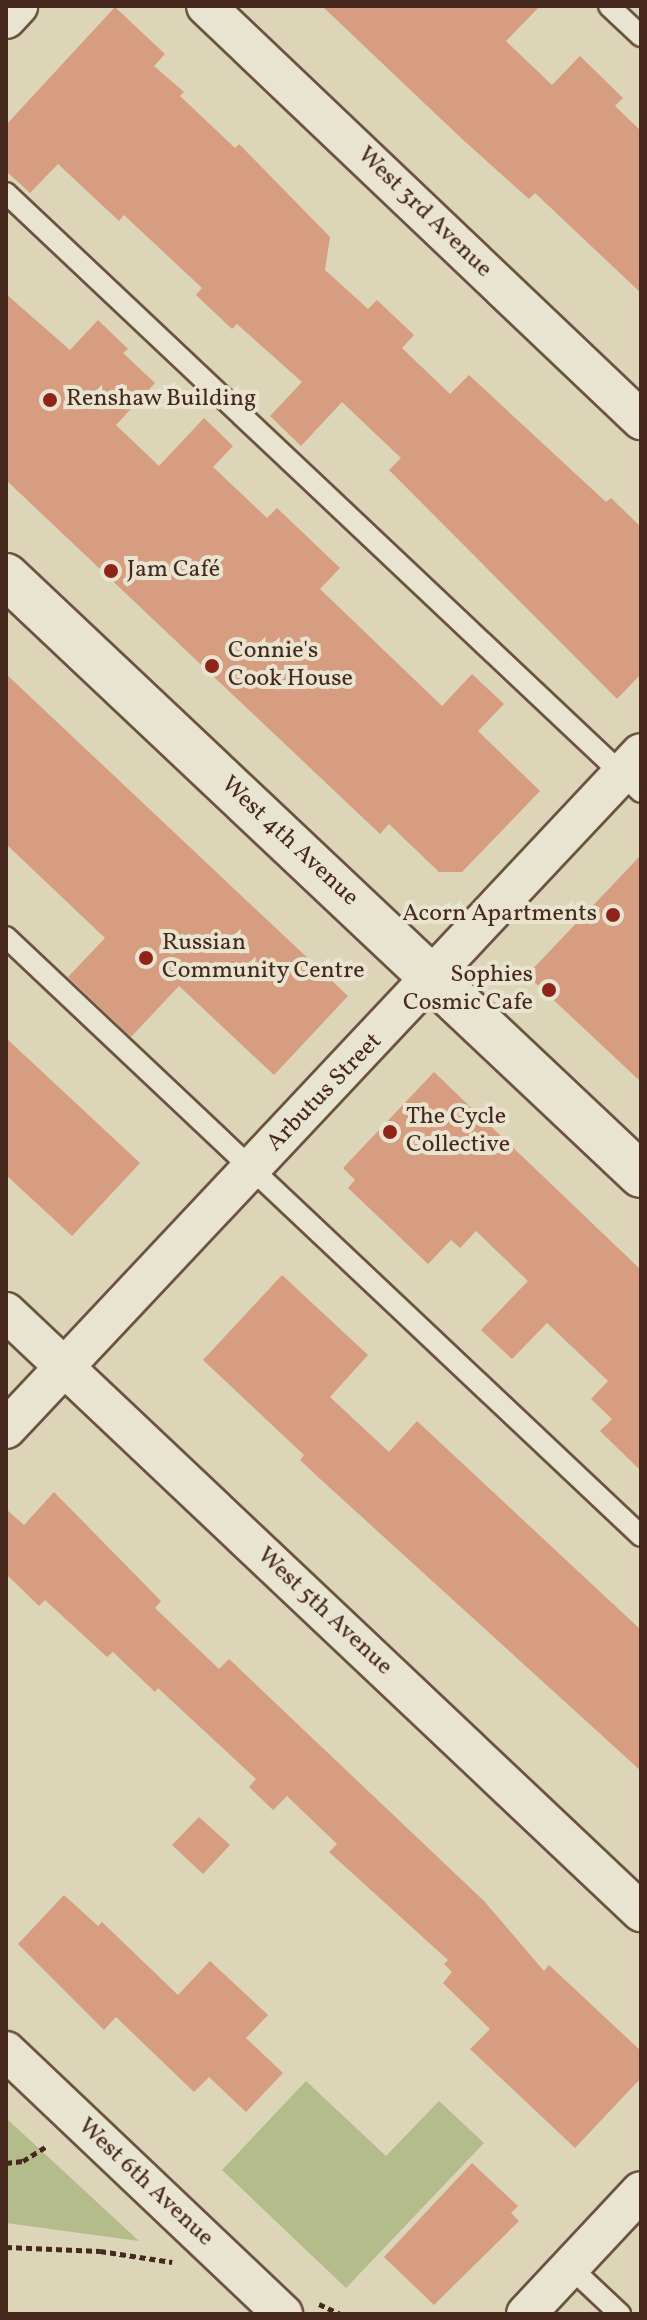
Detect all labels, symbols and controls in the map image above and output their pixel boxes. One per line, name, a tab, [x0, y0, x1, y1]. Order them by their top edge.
street label: West 3rd Avenue	[351, 141, 497, 285]
place label: Renshaw Building	[66, 386, 257, 414]
marker: Renshaw Building	[41, 391, 59, 409]
place label: Jam Café	[127, 557, 220, 585]
marker: Jam Café	[102, 562, 120, 580]
place label: Connie's Cook House	[228, 638, 353, 694]
marker: Connie's Cook House	[203, 657, 221, 675]
street label: West 4th Avenue	[214, 771, 364, 913]
place label: Acorn Apartments	[402, 901, 597, 929]
marker: Acorn Apartments	[604, 906, 622, 924]
place label: Russian Community Centre	[162, 930, 365, 986]
marker: Russian Community Centre	[137, 949, 155, 967]
place label: Sophies Cosmic Cafe	[403, 962, 533, 1018]
marker: Sophies Cosmic Cafe	[540, 981, 558, 999]
street label: Arbutus Street	[261, 1028, 389, 1158]
place label: The Cycle Collective	[406, 1104, 510, 1160]
marker: The Cycle Collective	[381, 1123, 399, 1141]
street label: West 5th Avenue	[250, 1542, 398, 1682]
street label: West 6th Avenue	[71, 2113, 219, 2253]

